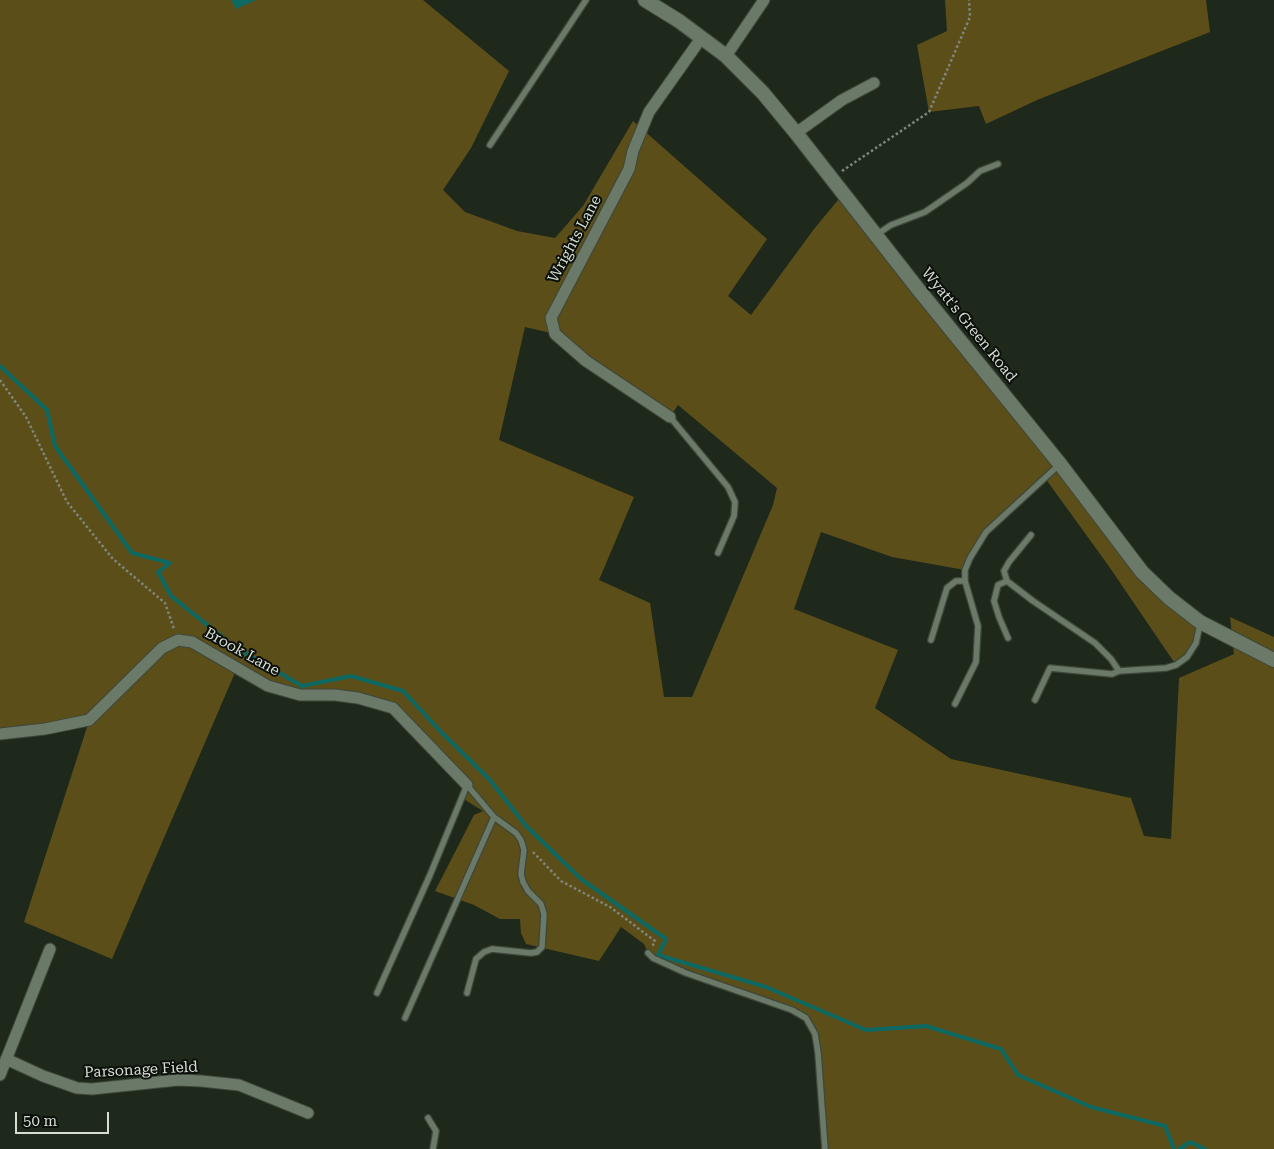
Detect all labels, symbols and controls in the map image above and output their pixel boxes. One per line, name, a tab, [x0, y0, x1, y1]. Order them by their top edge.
street label: Wrights Lane	[545, 192, 605, 286]
street label: Wyatt's Green Road	[918, 264, 1020, 386]
street label: Brook Lane	[201, 624, 283, 680]
street label: Parsonage Field	[84, 1058, 198, 1082]
scale bar	[18, 1102, 111, 1134]
text: 50 m	[23, 1112, 57, 1130]

